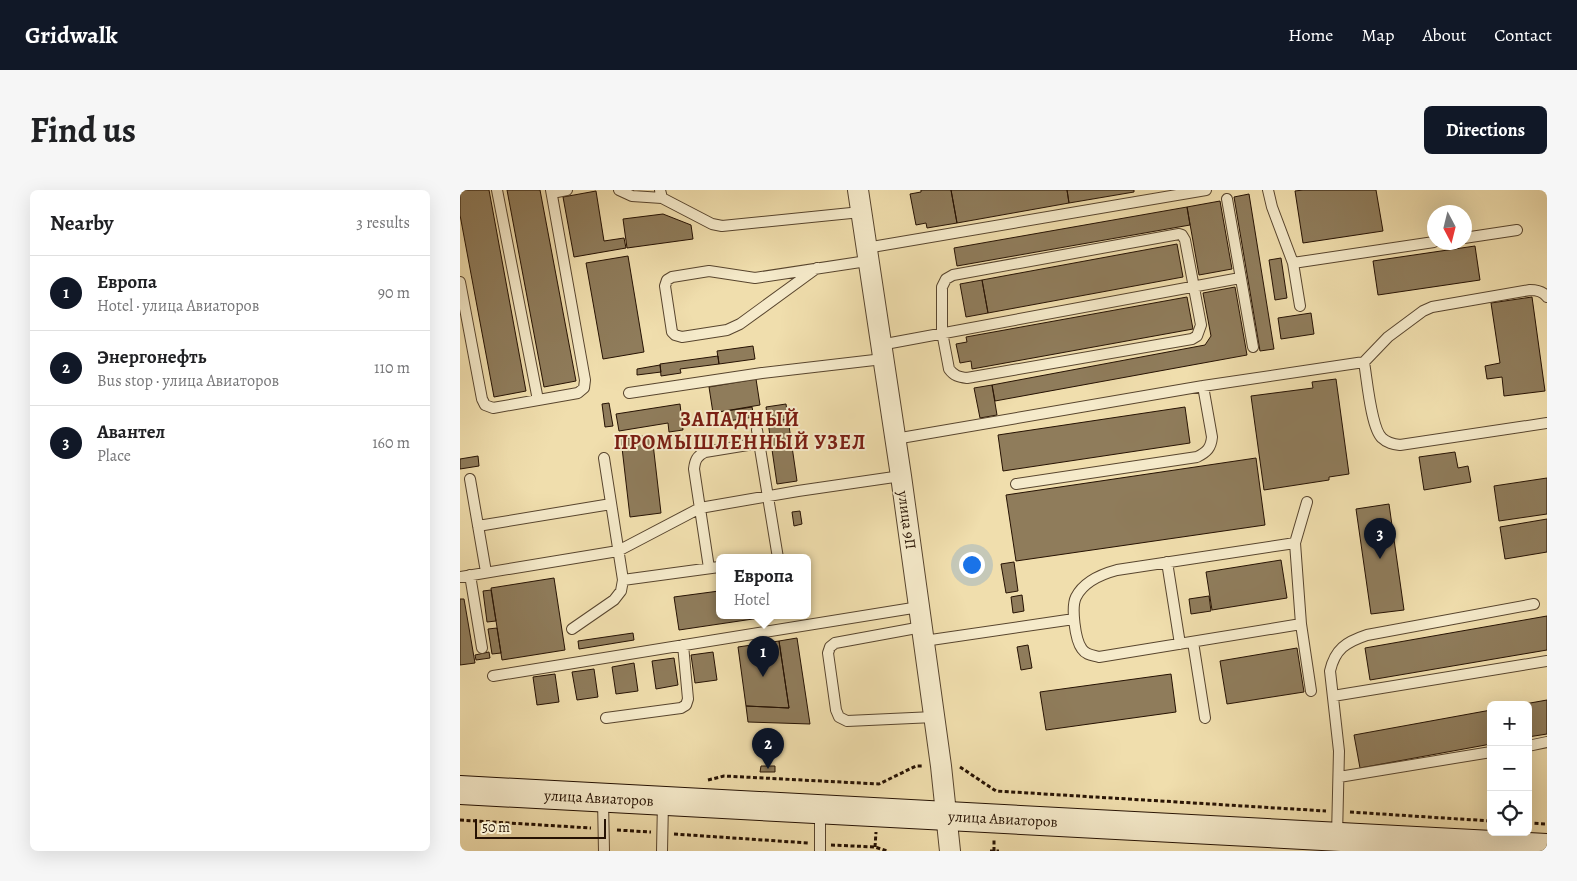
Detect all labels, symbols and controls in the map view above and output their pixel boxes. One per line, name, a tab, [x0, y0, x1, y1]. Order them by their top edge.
text: Gridwalk	[25, 19, 118, 51]
text: Home	[1288, 23, 1333, 47]
text: Map	[1361, 23, 1394, 47]
text: About	[1422, 23, 1466, 47]
text: Contact	[1494, 23, 1552, 47]
text: Find us	[30, 106, 136, 154]
button: Directions	[1424, 106, 1547, 154]
north arrow	[1427, 205, 1472, 250]
text: Nearby	[50, 209, 113, 237]
text: 3 results	[356, 212, 410, 234]
text: Европа	[97, 269, 157, 295]
text: 1	[63, 282, 69, 304]
text: 90 m	[378, 282, 410, 304]
text: Hotel · улица Авиаторов	[97, 295, 259, 317]
text: Энергонефть	[97, 344, 206, 370]
text: 2	[62, 357, 70, 379]
text: 110 m	[374, 357, 410, 379]
text: Bus stop · улица Авиаторов	[97, 370, 279, 392]
district label: ЗАПАДНЫЙ ПРОМЫШЛЕННЫЙ УЗЕЛ	[614, 406, 866, 456]
text: Авантел	[97, 419, 165, 445]
text: 3	[63, 432, 69, 454]
text: 160 m	[372, 432, 410, 454]
text: Place	[97, 445, 131, 467]
street label: улица 9П	[893, 489, 921, 550]
pin: 3	[1364, 518, 1396, 559]
your location	[959, 552, 985, 578]
popup	[716, 554, 811, 619]
text: Европа	[733, 563, 794, 589]
text: Hotel	[733, 589, 770, 611]
pin: 1	[747, 636, 779, 677]
map controls	[1487, 701, 1532, 836]
button: +	[1487, 701, 1532, 746]
pin: 2	[752, 728, 784, 769]
button: −	[1487, 746, 1532, 791]
street label: улица Авиаторов	[543, 785, 654, 811]
button: locate	[1487, 791, 1532, 836]
street label: улица Авиаторов	[947, 806, 1058, 832]
scale bar	[475, 816, 606, 839]
text: 50 m	[482, 818, 510, 837]

